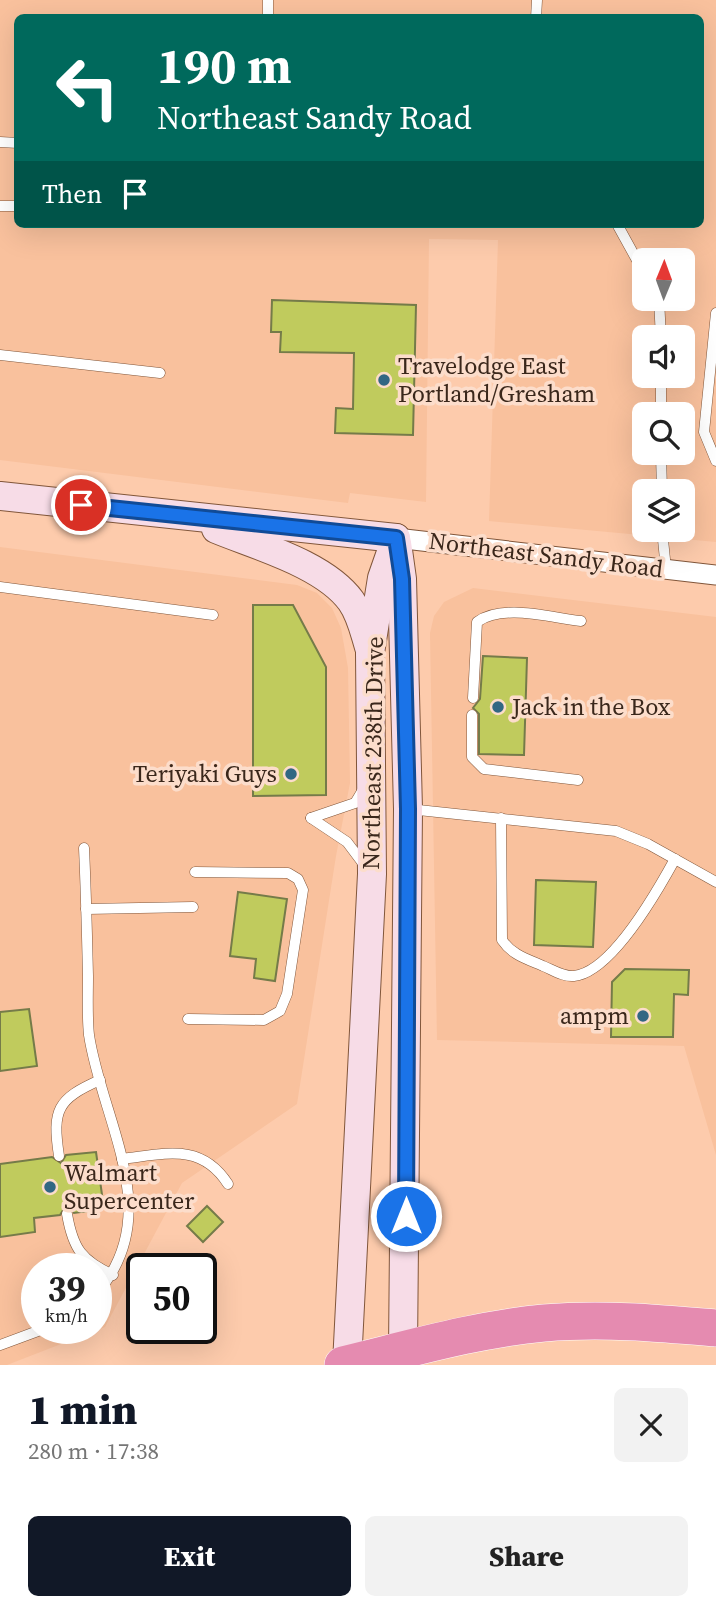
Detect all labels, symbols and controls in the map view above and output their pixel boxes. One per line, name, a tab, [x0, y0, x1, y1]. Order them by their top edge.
text: 190 m	[157, 32, 292, 99]
icon: left	[42, 42, 133, 133]
text: Northeast Sandy Road	[157, 96, 472, 140]
icon: arrive	[116, 175, 154, 213]
text: Then	[42, 176, 102, 212]
north arrow	[632, 248, 695, 312]
map controls	[632, 248, 695, 542]
button: sound	[632, 325, 695, 388]
place label: Travelodge East Portland/Gresham	[398, 349, 595, 410]
marker: Travelodge East Portland/Gresham	[376, 372, 392, 388]
button: search	[632, 402, 695, 465]
pin	[51, 475, 111, 535]
button: layers	[632, 479, 695, 542]
icon: arrive	[62, 486, 100, 524]
street label: Northeast Sandy Road	[427, 524, 666, 585]
street label: Northeast 238th Drive	[354, 636, 391, 870]
place label: Jack in the Box	[511, 690, 671, 723]
marker: Jack in the Box	[490, 699, 506, 715]
place label: Teriyaki Guys	[133, 757, 277, 790]
marker: Teriyaki Guys	[283, 766, 299, 782]
place label: ampm	[560, 999, 629, 1032]
marker: ampm	[635, 1008, 651, 1024]
place label: Walmart Supercenter	[64, 1156, 195, 1217]
marker: Walmart Supercenter	[42, 1179, 58, 1195]
position arrow	[369, 1179, 443, 1253]
speed limit sign: 50	[126, 1253, 217, 1344]
text: 39	[48, 1265, 85, 1313]
text: km/h	[45, 1303, 88, 1328]
text: 1 min	[28, 1380, 138, 1438]
button: close	[614, 1388, 688, 1462]
text: 280 m · 17:38	[28, 1435, 159, 1467]
button: Exit	[28, 1516, 351, 1596]
button: Share	[365, 1516, 688, 1596]

